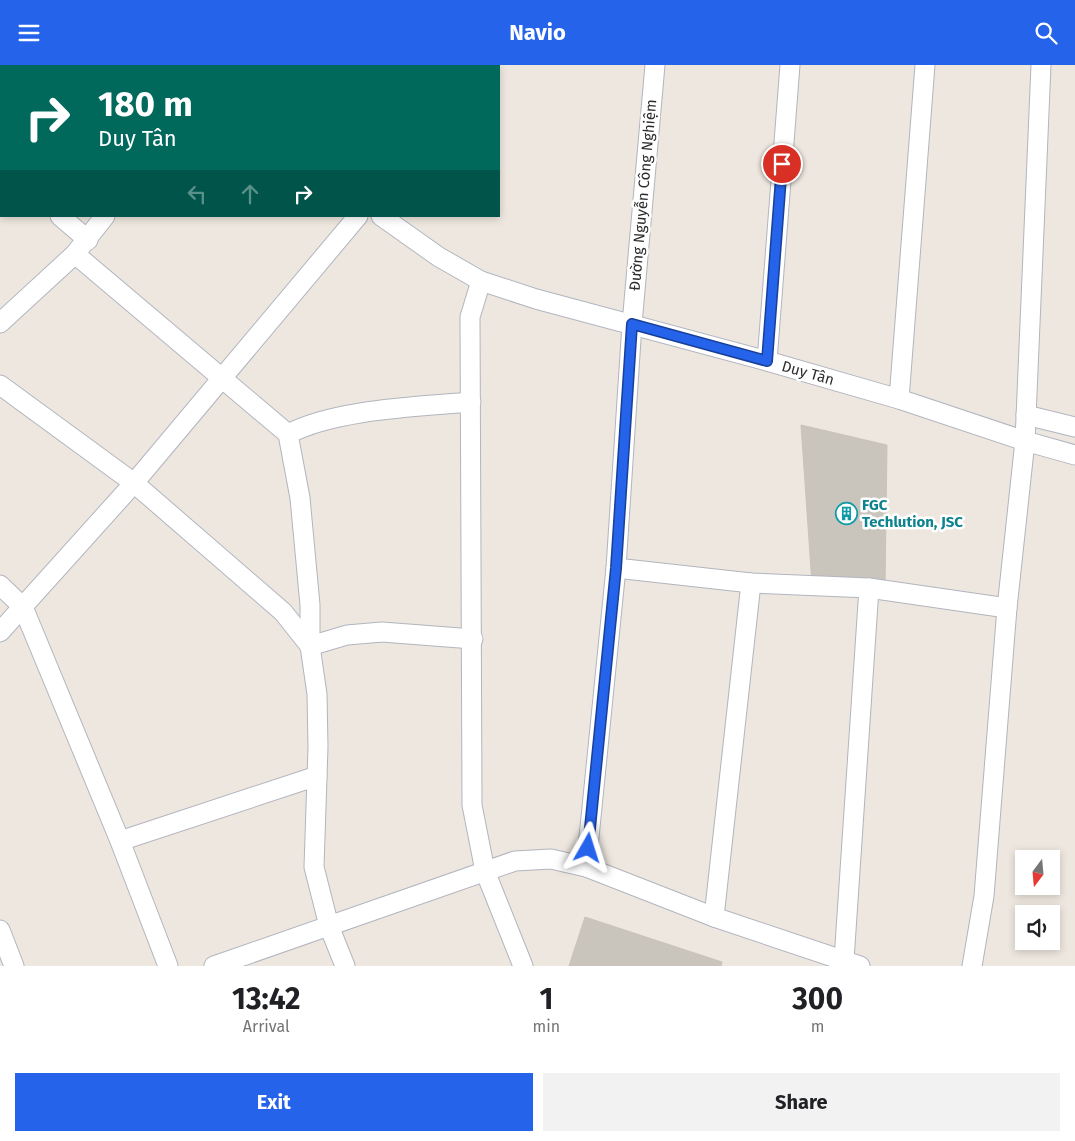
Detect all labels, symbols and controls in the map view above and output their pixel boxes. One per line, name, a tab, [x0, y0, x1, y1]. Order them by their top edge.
icon: menu	[15, 19, 43, 47]
text: Navio	[509, 19, 566, 46]
icon: search	[1032, 19, 1060, 47]
text: 180 m	[98, 83, 193, 125]
icon: right	[15, 85, 80, 150]
street label: Đường Nguyễn Công Nghiệm	[626, 98, 660, 292]
text: Duy Tân	[98, 125, 177, 152]
pin	[761, 143, 803, 185]
icon: arrive	[768, 150, 796, 178]
icon: left	[183, 180, 211, 208]
icon: ahead	[236, 180, 264, 208]
icon: right	[289, 180, 317, 208]
street label: Duy Tân	[780, 357, 836, 389]
place label: FGC Techlution, JSC	[862, 496, 963, 531]
building icon: FGC Techlution, JSC	[834, 502, 858, 526]
position arrow	[561, 821, 613, 873]
north arrow	[1015, 850, 1060, 895]
map controls	[1015, 850, 1060, 950]
button: sound	[1015, 905, 1060, 950]
text: 13:42	[232, 981, 301, 1017]
text: 1	[539, 981, 553, 1017]
text: 300	[792, 981, 843, 1017]
text: Arrival	[243, 1017, 290, 1036]
text: min	[533, 1017, 560, 1036]
text: m	[811, 1017, 824, 1036]
button: Exit	[15, 1073, 533, 1131]
button: Share	[543, 1073, 1060, 1131]

